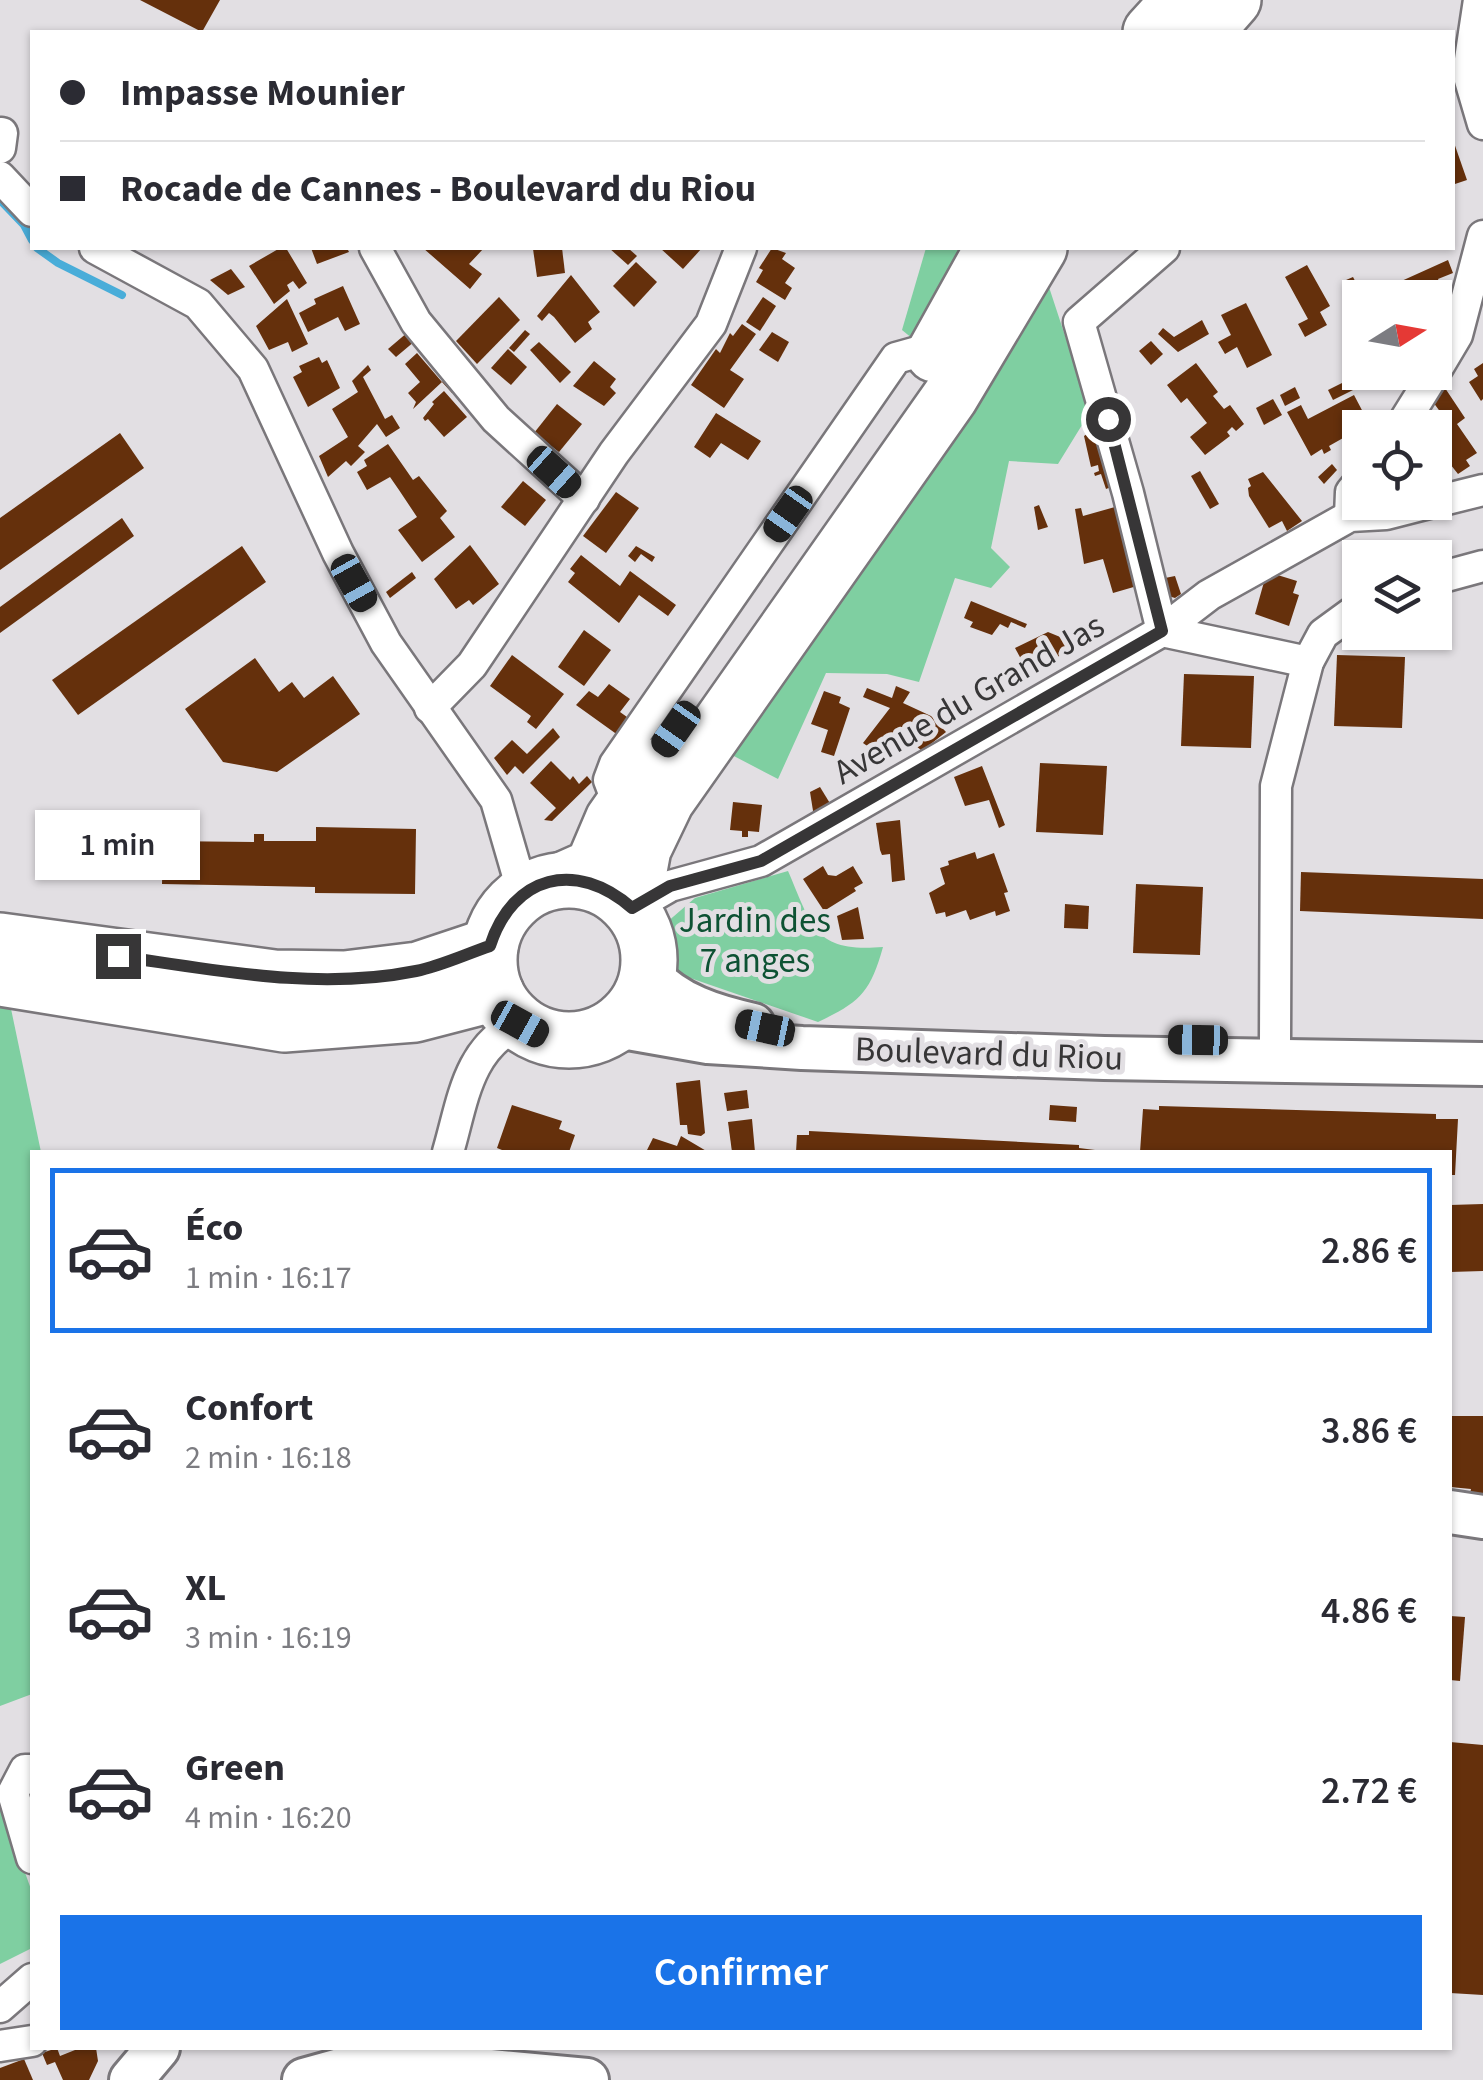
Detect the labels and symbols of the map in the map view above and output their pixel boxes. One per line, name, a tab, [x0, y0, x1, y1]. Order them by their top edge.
north arrow	[1342, 280, 1452, 390]
route start	[1086, 397, 1131, 442]
car	[522, 441, 586, 503]
car	[759, 481, 817, 547]
car	[326, 549, 382, 617]
street label: Avenue du Grand Jas	[824, 601, 1114, 797]
car	[647, 696, 705, 762]
callout: 1 min	[36, 811, 200, 881]
park label: Jardin des 7 anges	[679, 896, 831, 986]
route end	[96, 934, 141, 979]
car	[486, 996, 554, 1052]
car	[733, 1007, 797, 1049]
street label: Boulevard du Riou	[854, 1024, 1124, 1084]
car	[1168, 1024, 1228, 1056]

